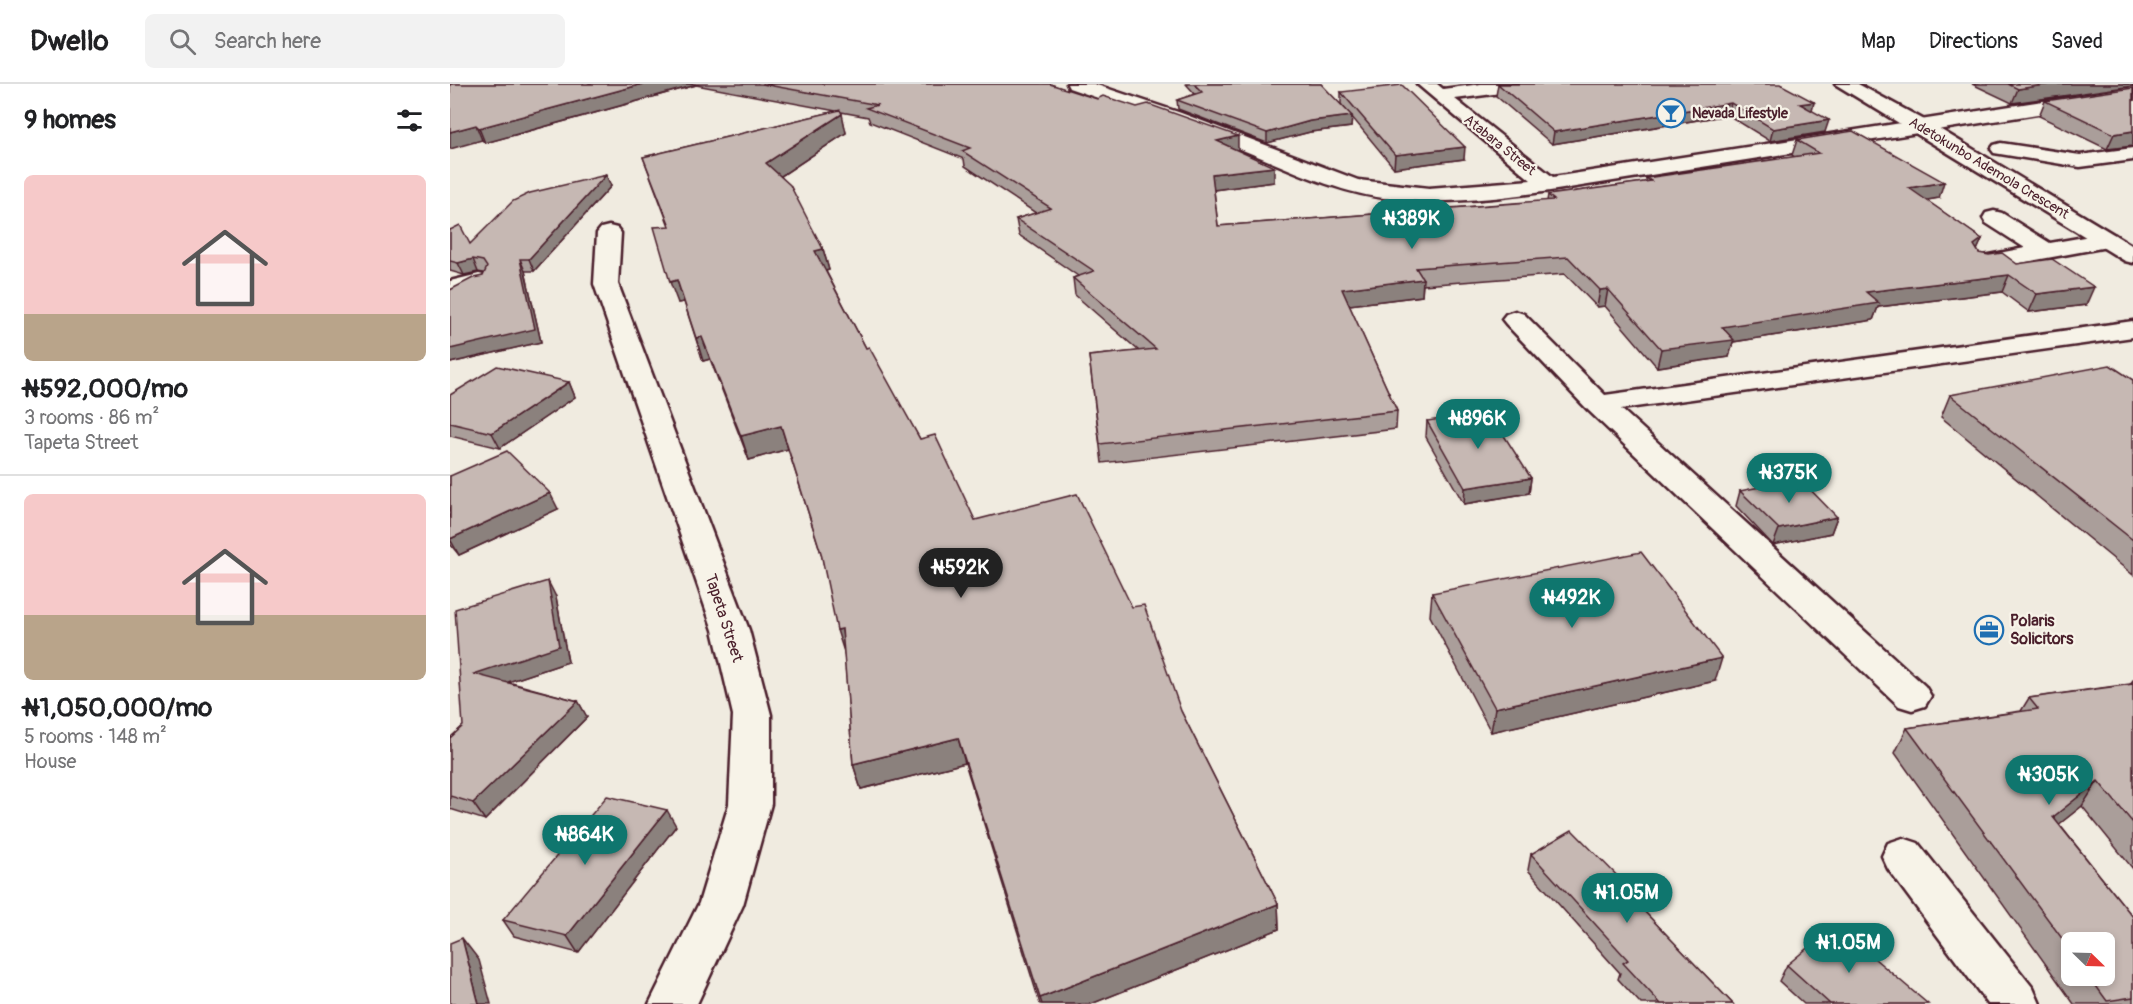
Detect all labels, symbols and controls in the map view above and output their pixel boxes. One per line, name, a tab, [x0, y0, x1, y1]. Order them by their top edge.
search box	[145, 14, 565, 68]
text: Dwello	[30, 24, 109, 59]
icon: search	[166, 25, 199, 58]
text: Search here	[214, 27, 321, 55]
text: Map	[1861, 28, 1896, 55]
text: Directions	[1929, 28, 2018, 55]
text: Saved	[2051, 28, 2103, 55]
bar icon: Nevada Lifestyle	[1655, 97, 1687, 129]
text: 9 homes	[24, 104, 116, 136]
icon: filters	[393, 104, 426, 137]
place label: Nevada Lifestyle	[1692, 105, 1789, 122]
street label: Atabara Street	[1461, 111, 1539, 179]
street label: Adetokunbo Ademola Crescent	[1906, 113, 2072, 223]
pin: ₦389K	[1370, 199, 1454, 250]
text: ₦389K	[1384, 206, 1440, 231]
icon: home	[171, 214, 279, 322]
text: ₦592,000/mo	[24, 373, 188, 405]
pin: ₦896K	[1436, 399, 1520, 450]
text: 3 rooms · 86 m²	[24, 405, 159, 430]
text: ₦896K	[1450, 406, 1506, 431]
text: Tapeta Street	[24, 430, 138, 455]
pin: ₦375K	[1747, 453, 1831, 504]
text: ₦375K	[1761, 460, 1817, 485]
icon: home	[171, 533, 279, 641]
pin: ₦592K	[919, 548, 1003, 599]
text: ₦592K	[933, 555, 989, 580]
street label: Tapeta Street	[700, 571, 748, 665]
pin: ₦492K	[1530, 578, 1614, 629]
text: ₦492K	[1543, 585, 1601, 610]
place label: Polaris Solicitors	[2010, 611, 2074, 649]
office icon: Polaris Solicitors	[1973, 614, 2005, 646]
text: ₦1,050,000/mo	[24, 692, 212, 724]
text: 5 rooms · 148 m²	[24, 724, 167, 749]
text: House	[24, 749, 76, 774]
pin: ₦305K	[2007, 755, 2091, 806]
text: ₦305K	[2019, 762, 2079, 787]
pin: ₦864K	[543, 815, 627, 866]
text: ₦864K	[556, 822, 614, 847]
pin: ₦1.05M	[1578, 873, 1676, 924]
text: ₦1.05M	[1595, 880, 1659, 905]
pin: ₦1.05M	[1800, 923, 1898, 974]
text: ₦1.05M	[1817, 930, 1881, 955]
north arrow	[2061, 932, 2115, 986]
map controls	[2061, 932, 2115, 986]

